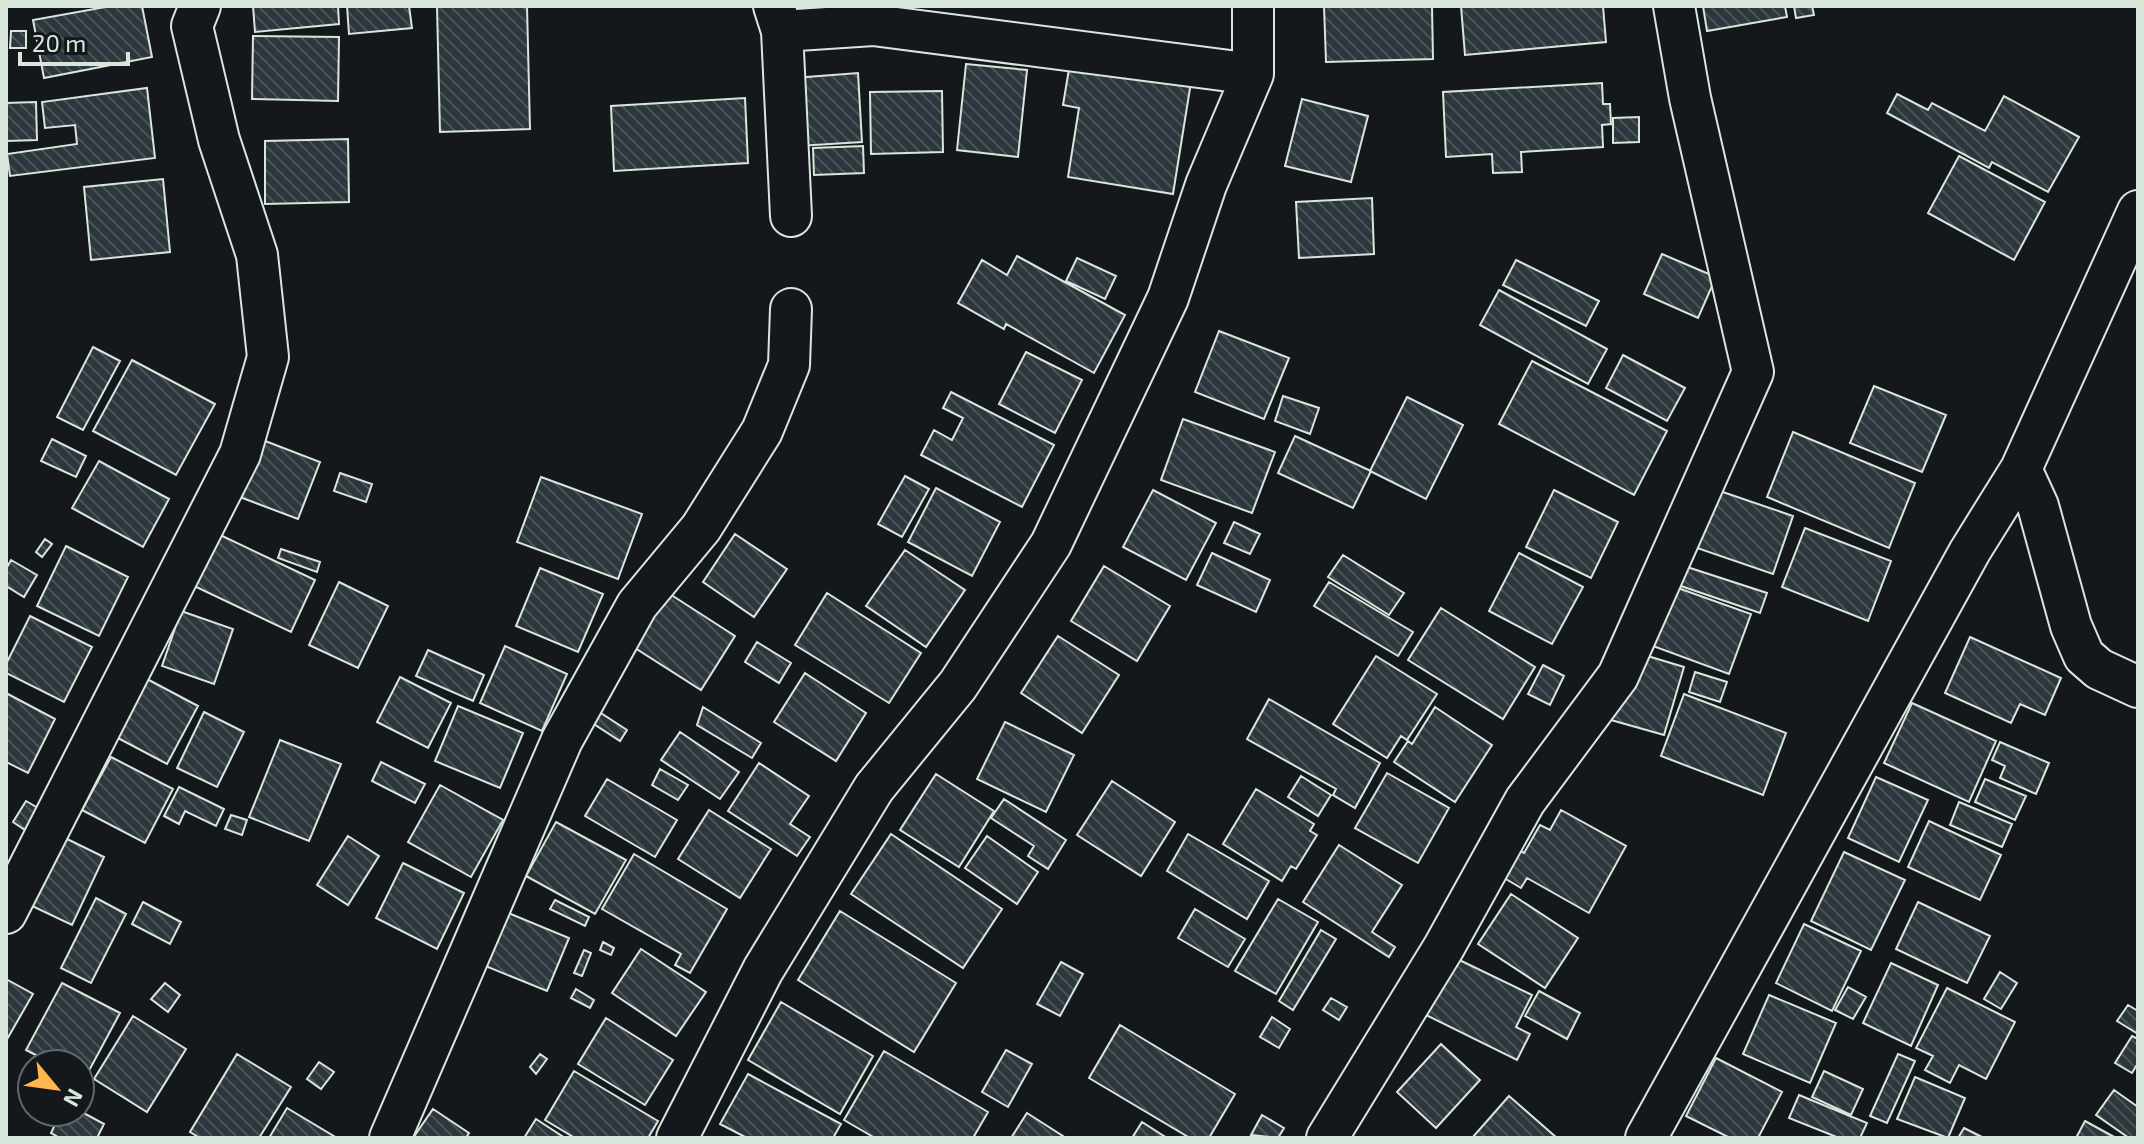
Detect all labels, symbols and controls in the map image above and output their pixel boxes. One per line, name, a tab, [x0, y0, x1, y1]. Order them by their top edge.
scale bar	[20, 16, 128, 66]
text: 20 m	[32, 28, 86, 57]
north arrow	[16, 1048, 96, 1128]
text: N	[59, 1085, 90, 1111]

